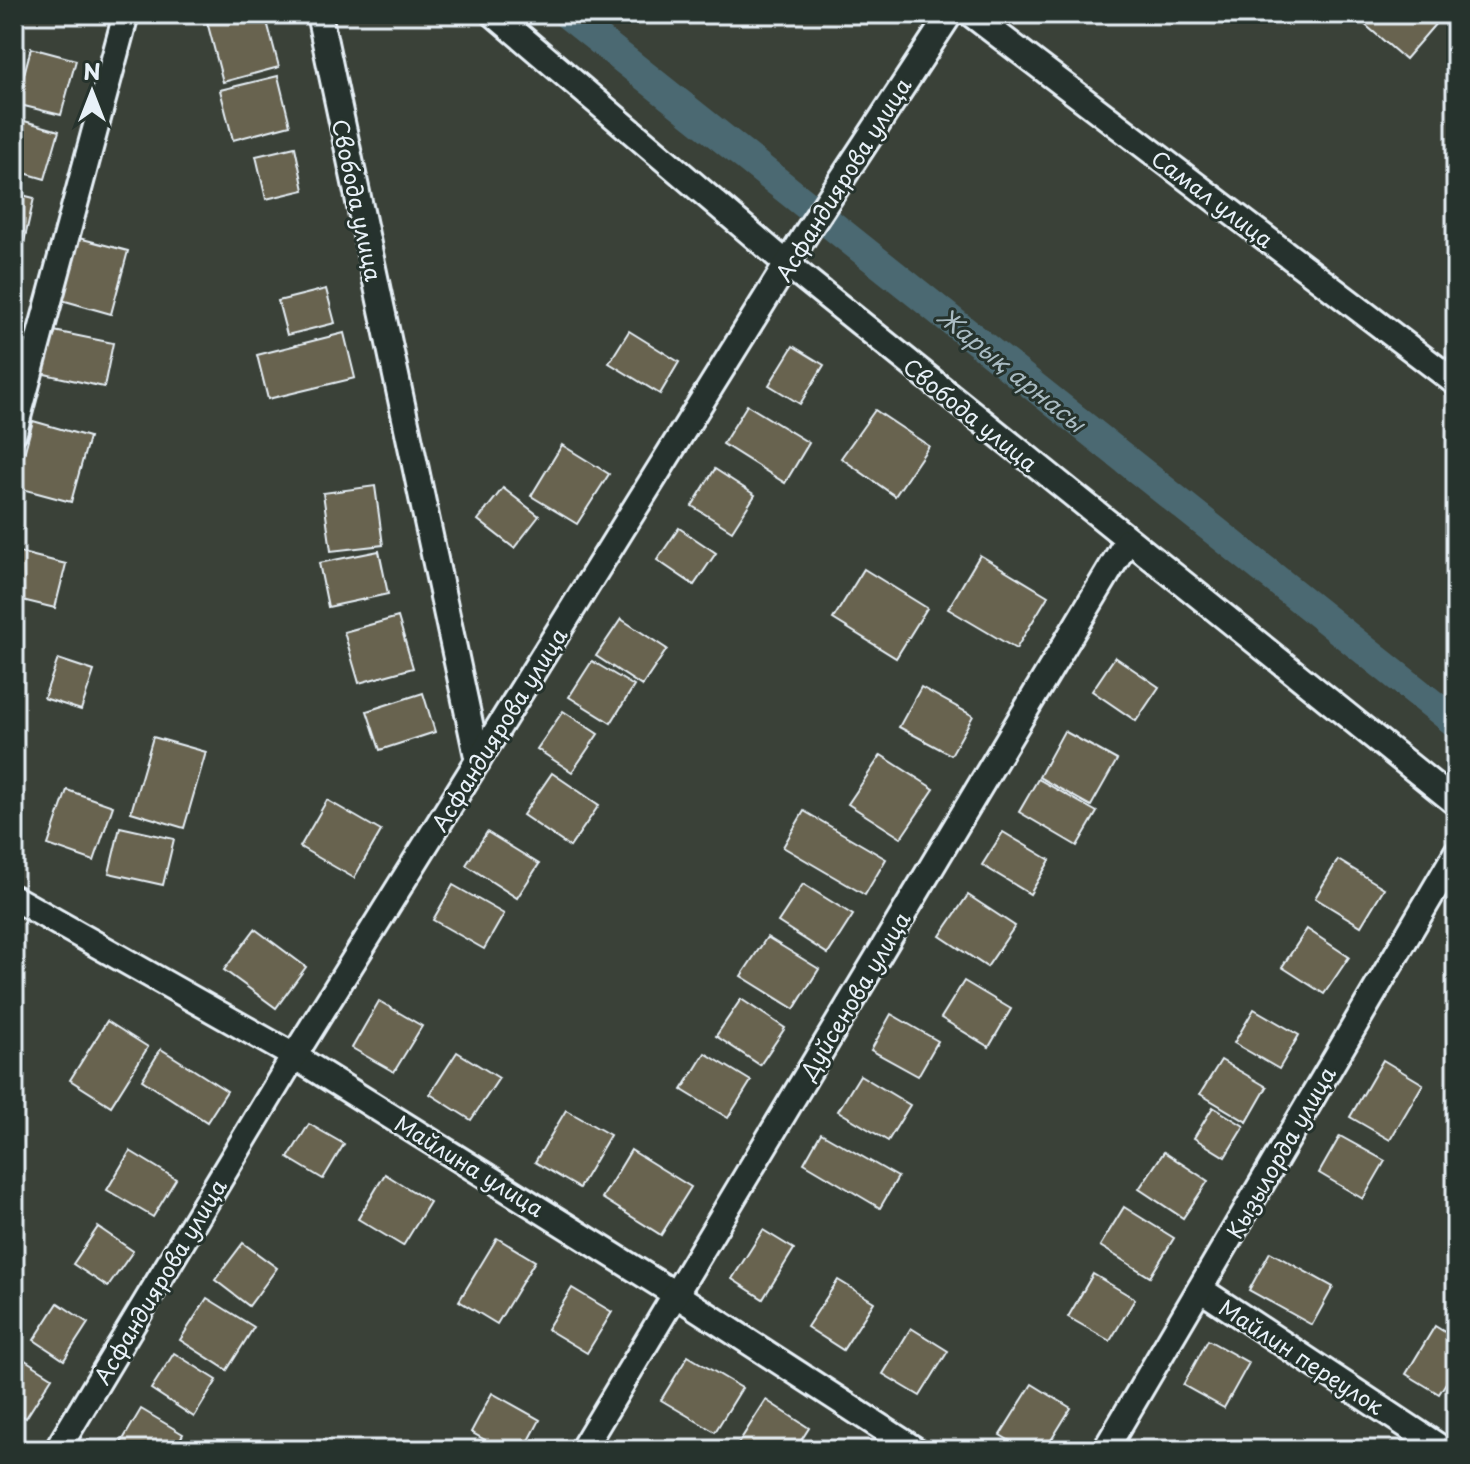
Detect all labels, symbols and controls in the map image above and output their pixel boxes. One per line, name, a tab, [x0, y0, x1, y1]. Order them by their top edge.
north arrow	[52, 52, 132, 132]
text: N	[83, 54, 101, 87]
street label: Асфандиярова улица	[766, 71, 918, 287]
street label: Свобода улица	[325, 116, 391, 284]
street label: Самал улица	[1145, 141, 1281, 255]
water label: Жарық арнасы	[930, 298, 1096, 441]
street label: Свобода улица	[897, 349, 1046, 479]
street label: Асфандиярова улица	[422, 621, 574, 837]
street label: Дуйсенова улица	[790, 905, 917, 1086]
street label: Кызылорда улица	[1217, 1060, 1343, 1244]
street label: Майлина улица	[389, 1106, 551, 1224]
street label: Асфандиярова улица	[84, 1172, 234, 1390]
street label: Майлин переулок	[1213, 1290, 1392, 1422]

